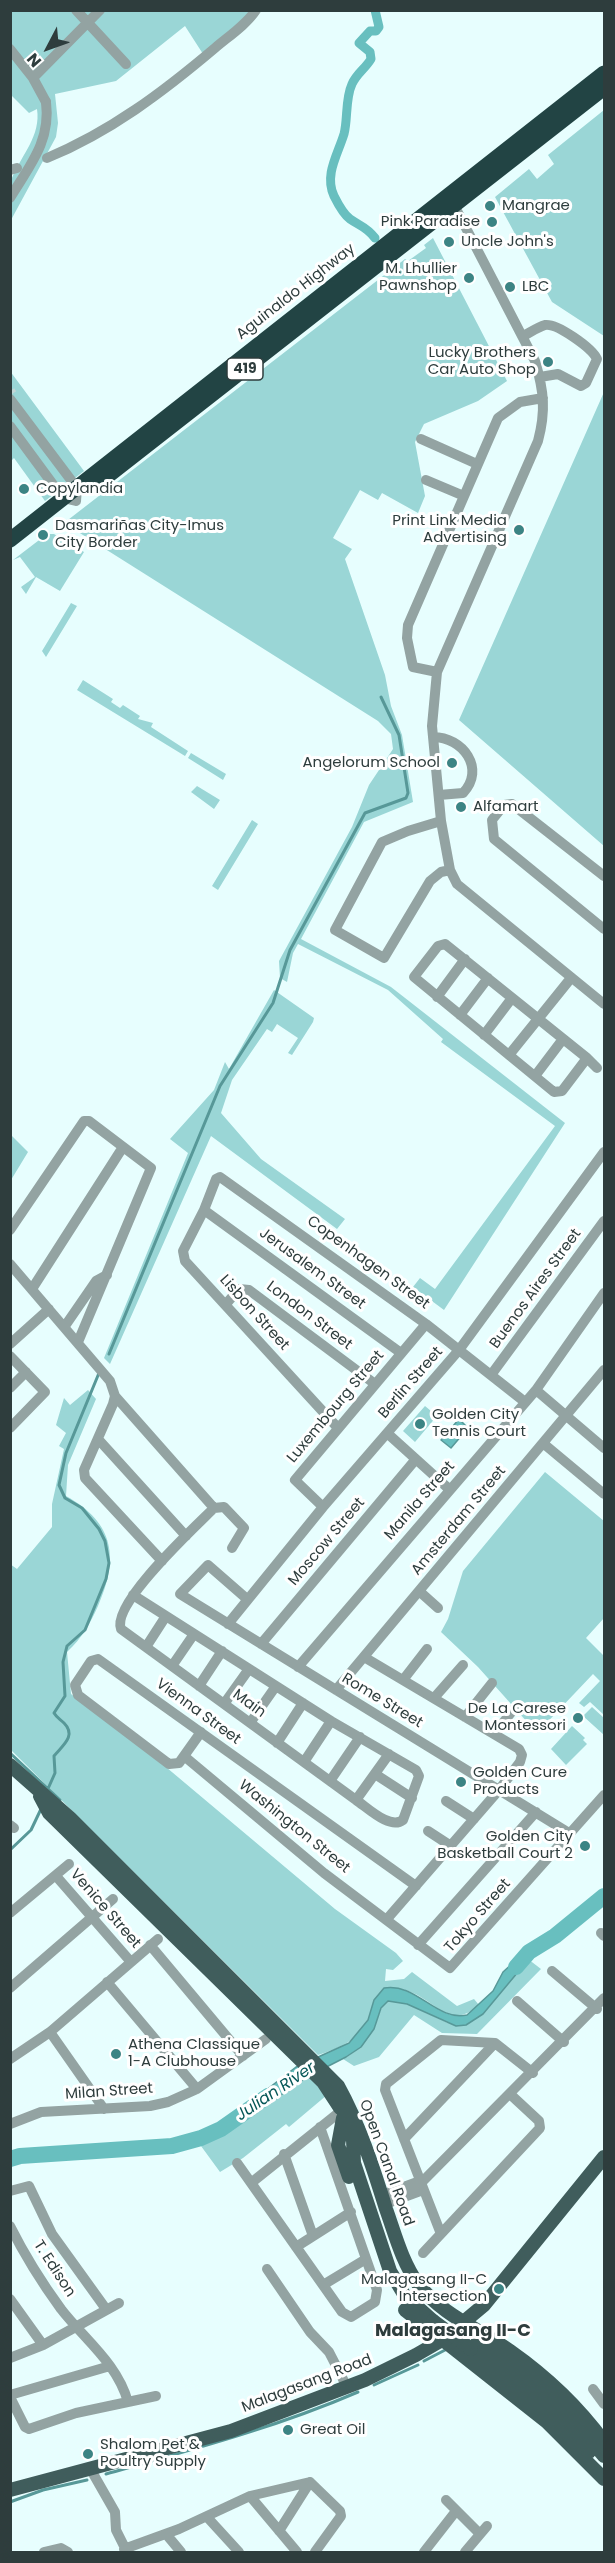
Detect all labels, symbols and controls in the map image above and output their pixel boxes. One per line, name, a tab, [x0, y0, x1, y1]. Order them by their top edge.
north arrow	[18, 18, 78, 78]
text: N	[21, 48, 47, 72]
place label: Mangrae	[502, 197, 570, 215]
marker: Mangrae	[483, 199, 497, 213]
place label: Pink Paradise	[381, 213, 480, 231]
marker: Pink Paradise	[485, 215, 499, 229]
place label: Uncle John's	[461, 233, 554, 251]
marker: Uncle John's	[442, 235, 456, 249]
street label: Aguinaldo Highway	[233, 240, 359, 344]
place label: M. Lhullier Pawnshop	[379, 260, 457, 295]
marker: M. Lhullier Pawnshop	[462, 271, 476, 285]
place label: LBC	[522, 278, 549, 296]
marker: LBC	[503, 280, 517, 294]
place label: Lucky Brothers Car Auto Shop	[428, 344, 536, 379]
marker: Lucky Brothers Car Auto Shop	[541, 355, 555, 369]
road number: 419	[227, 358, 263, 380]
place label: Copylandia	[36, 480, 123, 498]
marker: Copylandia	[17, 482, 31, 496]
place label: Print Link Media Advertising	[392, 512, 507, 547]
place label: Dasmariñas City-Imus City Border	[55, 517, 224, 552]
marker: Print Link Media Advertising	[512, 523, 526, 537]
marker: Dasmariñas City-Imus City Border	[36, 528, 50, 542]
place label: Angelorum School	[303, 754, 440, 772]
marker: Angelorum School	[445, 756, 459, 770]
place label: Alfamart	[473, 798, 539, 816]
marker: Alfamart	[454, 800, 468, 814]
street label: Copenhagen Street	[303, 1213, 433, 1313]
street label: Jerusalem Street	[255, 1224, 369, 1314]
street label: Buenos Aires Street	[487, 1226, 585, 1352]
street label: Lisbon Street	[215, 1272, 293, 1354]
street label: London Street	[262, 1278, 356, 1354]
street label: Berlin Street	[375, 1344, 447, 1422]
street label: Luxembourg Street	[284, 1347, 388, 1467]
place label: Golden City Tennis Court	[432, 1406, 526, 1441]
marker: Golden City Tennis Court	[413, 1417, 427, 1431]
street label: Manila Street	[381, 1458, 459, 1544]
street label: Amsterdam Street	[408, 1463, 510, 1579]
street label: Moscow Street	[285, 1494, 369, 1590]
street label: Rome Street	[338, 1670, 426, 1732]
street label: Vienna Street	[152, 1675, 244, 1749]
street label: Main	[229, 1686, 269, 1722]
place label: De La Carese Montessori	[468, 1700, 566, 1735]
marker: De La Carese Montessori	[571, 1711, 585, 1725]
place label: Golden Cure Products	[473, 1764, 567, 1799]
marker: Golden Cure Products	[454, 1775, 468, 1789]
street label: Washington Street	[235, 1777, 353, 1877]
place label: Golden City Basketball Court 2	[437, 1828, 573, 1863]
marker: Golden City Basketball Court 2	[578, 1839, 592, 1853]
street label: Venice Street	[66, 1866, 144, 1952]
street label: Tokyo Street	[441, 1876, 515, 1956]
place label: Athena Classique 1-A Clubhouse	[128, 2036, 260, 2071]
marker: Athena Classique 1-A Clubhouse	[109, 2047, 123, 2061]
water label: Julian River	[233, 2059, 319, 2125]
street label: Milan Street	[64, 2080, 154, 2104]
street label: Open Canal Road	[355, 2097, 417, 2229]
street label: T. Edison	[29, 2237, 79, 2301]
place label: Malagasang II-C Intersection	[361, 2271, 487, 2306]
marker: Malagasang II-C Intersection	[492, 2282, 506, 2296]
district label: Malagasang II-C	[375, 2320, 531, 2342]
street label: Malagasang Road	[239, 2351, 375, 2417]
place label: Great Oil	[300, 2421, 365, 2439]
marker: Great Oil	[281, 2423, 295, 2437]
place label: Shalom Pet & Poultry Supply	[100, 2436, 206, 2471]
marker: Shalom Pet & Poultry Supply	[81, 2447, 95, 2461]

